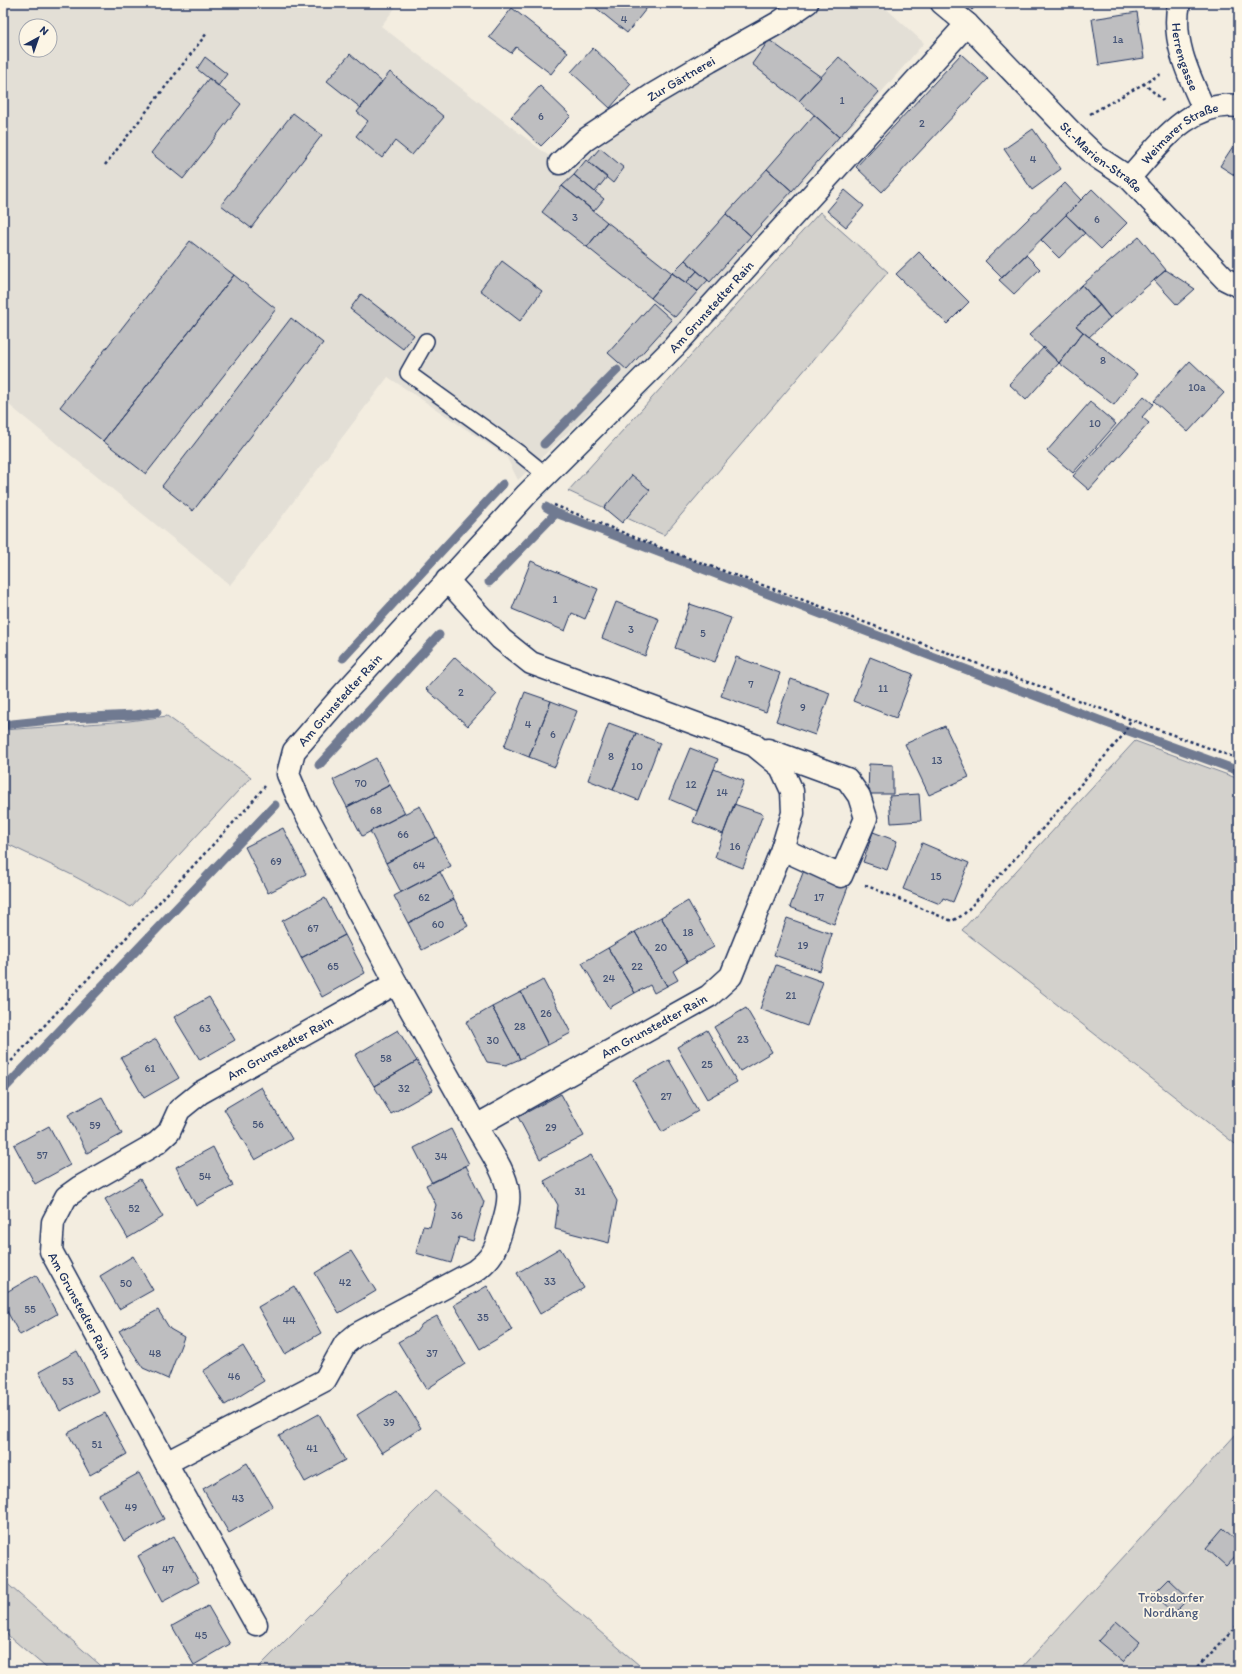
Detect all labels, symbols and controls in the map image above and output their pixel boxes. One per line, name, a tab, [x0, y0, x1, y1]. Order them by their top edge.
house number: 4	[621, 13, 628, 26]
north arrow	[18, 18, 58, 58]
street label: Herrengasse	[1169, 22, 1202, 93]
text: N	[37, 23, 51, 38]
house number: 1a	[1113, 33, 1124, 46]
street label: Zur Gärtnerei	[644, 52, 717, 104]
house number: 1	[839, 94, 845, 107]
street label: Weimarer Straße	[1137, 99, 1220, 167]
house number: 6	[538, 110, 544, 123]
house number: 2	[919, 117, 925, 130]
street label: St.-Marien-Straße	[1057, 118, 1146, 195]
house number: 4	[1030, 153, 1037, 166]
house number: 3	[572, 211, 578, 224]
house number: 6	[1094, 213, 1100, 226]
street label: Am Grunstedter Rain	[665, 257, 757, 356]
house number: 8	[1100, 354, 1106, 367]
house number: 10a	[1188, 381, 1206, 394]
house number: 10	[1089, 417, 1101, 430]
house number: 1	[552, 593, 558, 606]
house number: 3	[628, 623, 634, 636]
house number: 5	[700, 627, 706, 640]
street label: Am Grunstedter Rain	[294, 650, 385, 749]
house number: 7	[748, 678, 754, 691]
house number: 11	[878, 682, 888, 695]
house number: 2	[458, 686, 464, 699]
house number: 9	[800, 701, 806, 714]
house number: 4	[525, 718, 532, 731]
house number: 6	[550, 728, 556, 741]
house number: 8	[608, 750, 614, 763]
house number: 13	[931, 754, 943, 767]
house number: 10	[631, 760, 643, 773]
house number: 70	[355, 777, 367, 790]
house number: 12	[686, 778, 697, 791]
house number: 14	[716, 786, 728, 799]
house number: 68	[370, 804, 382, 817]
house number: 66	[397, 828, 409, 841]
house number: 16	[730, 840, 741, 853]
house number: 69	[270, 855, 282, 868]
house number: 64	[413, 859, 426, 872]
house number: 15	[931, 870, 942, 883]
house number: 62	[418, 891, 430, 904]
house number: 17	[814, 891, 825, 904]
house number: 60	[432, 918, 445, 931]
house number: 67	[307, 922, 319, 935]
house number: 18	[682, 926, 694, 939]
house number: 19	[798, 939, 809, 952]
house number: 20	[655, 941, 668, 954]
house number: 65	[327, 960, 339, 973]
house number: 22	[631, 960, 643, 973]
house number: 24	[603, 972, 616, 985]
house number: 21	[786, 989, 796, 1002]
street label: Am Grunstedter Rain	[598, 990, 710, 1061]
house number: 26	[540, 1007, 552, 1020]
street label: Am Grunstedter Rain	[224, 1012, 336, 1083]
house number: 28	[514, 1020, 526, 1033]
house number: 63	[199, 1022, 211, 1035]
house number: 23	[737, 1033, 749, 1046]
house number: 30	[487, 1034, 500, 1047]
house number: 58	[380, 1052, 392, 1065]
house number: 25	[701, 1058, 713, 1071]
house number: 61	[145, 1062, 155, 1075]
house number: 32	[398, 1082, 410, 1095]
house number: 27	[660, 1090, 672, 1103]
house number: 56	[252, 1118, 264, 1131]
house number: 59	[89, 1119, 101, 1132]
house number: 29	[545, 1121, 557, 1134]
house number: 57	[36, 1149, 48, 1162]
house number: 34	[435, 1150, 448, 1163]
house number: 54	[199, 1170, 212, 1183]
house number: 31	[574, 1185, 586, 1198]
house number: 52	[128, 1202, 140, 1215]
house number: 36	[451, 1209, 463, 1222]
street label: Am Grunstedter Rain	[45, 1249, 116, 1362]
house number: 33	[544, 1275, 556, 1288]
house number: 42	[339, 1276, 351, 1289]
house number: 50	[120, 1277, 132, 1290]
house number: 55	[24, 1303, 36, 1316]
house number: 35	[477, 1311, 489, 1324]
house number: 44	[282, 1314, 296, 1327]
house number: 48	[149, 1347, 161, 1360]
house number: 37	[426, 1347, 438, 1360]
house number: 46	[228, 1370, 240, 1383]
house number: 53	[62, 1375, 74, 1388]
house number: 39	[383, 1416, 395, 1429]
house number: 51	[92, 1438, 102, 1451]
house number: 41	[306, 1442, 318, 1455]
house number: 43	[232, 1492, 244, 1505]
house number: 49	[125, 1501, 137, 1514]
house number: 47	[162, 1563, 175, 1576]
park label: Tröbsdorfer Nordhang	[1138, 1590, 1205, 1620]
house number: 45	[195, 1629, 207, 1642]

